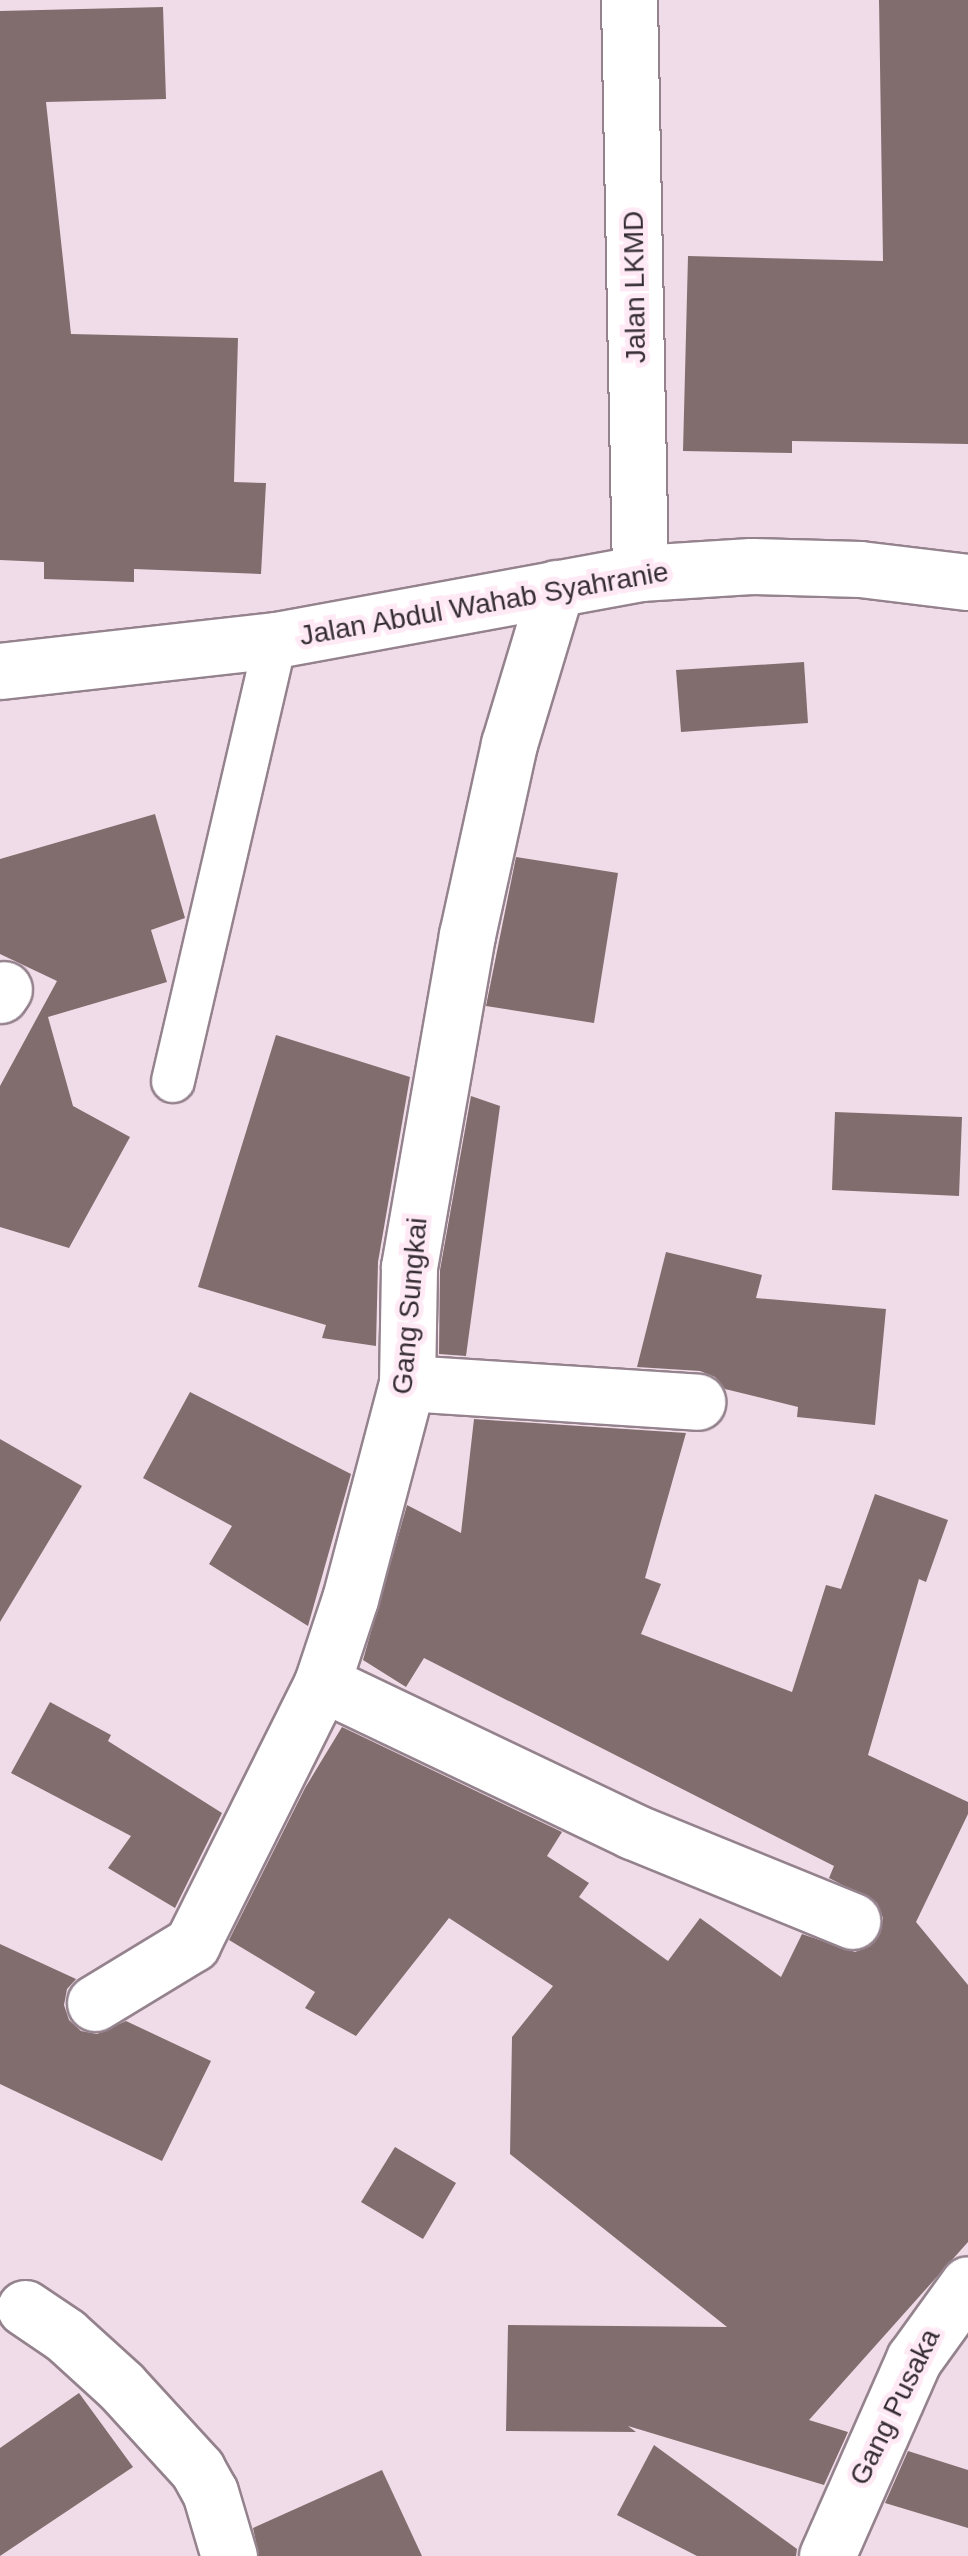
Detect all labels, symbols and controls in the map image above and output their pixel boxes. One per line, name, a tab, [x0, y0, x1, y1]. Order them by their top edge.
street label: Jalan LKMD	[617, 210, 653, 364]
street label: Jalan Abdul Wahab Syahranie	[296, 555, 672, 653]
street label: Gang Sungkai	[386, 1216, 434, 1396]
street label: Gang Pusaka	[843, 2323, 947, 2491]

